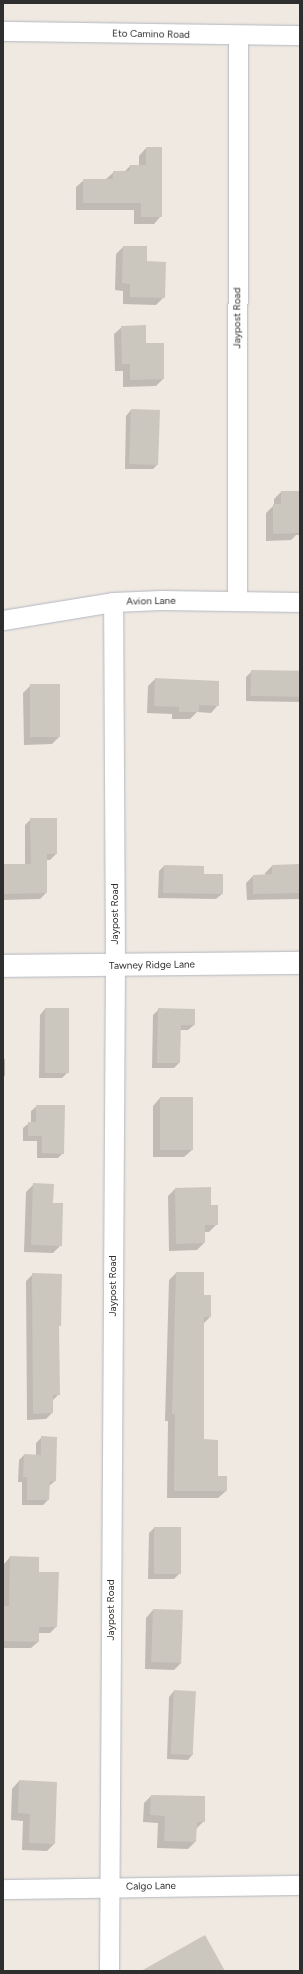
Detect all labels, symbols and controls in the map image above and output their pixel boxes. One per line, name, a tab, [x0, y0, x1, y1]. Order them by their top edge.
street label: Eto Camino Road	[112, 27, 190, 41]
street label: Jaypost Road	[231, 287, 243, 349]
street label: Avion Lane	[126, 595, 176, 607]
street label: Jaypost Road	[109, 883, 121, 945]
street label: Tawney Ridge Lane	[109, 958, 195, 972]
street label: Jaypost Road	[107, 1255, 119, 1317]
street label: Jaypost Road	[105, 1579, 117, 1641]
street label: Calgo Lane	[126, 1880, 176, 1892]

